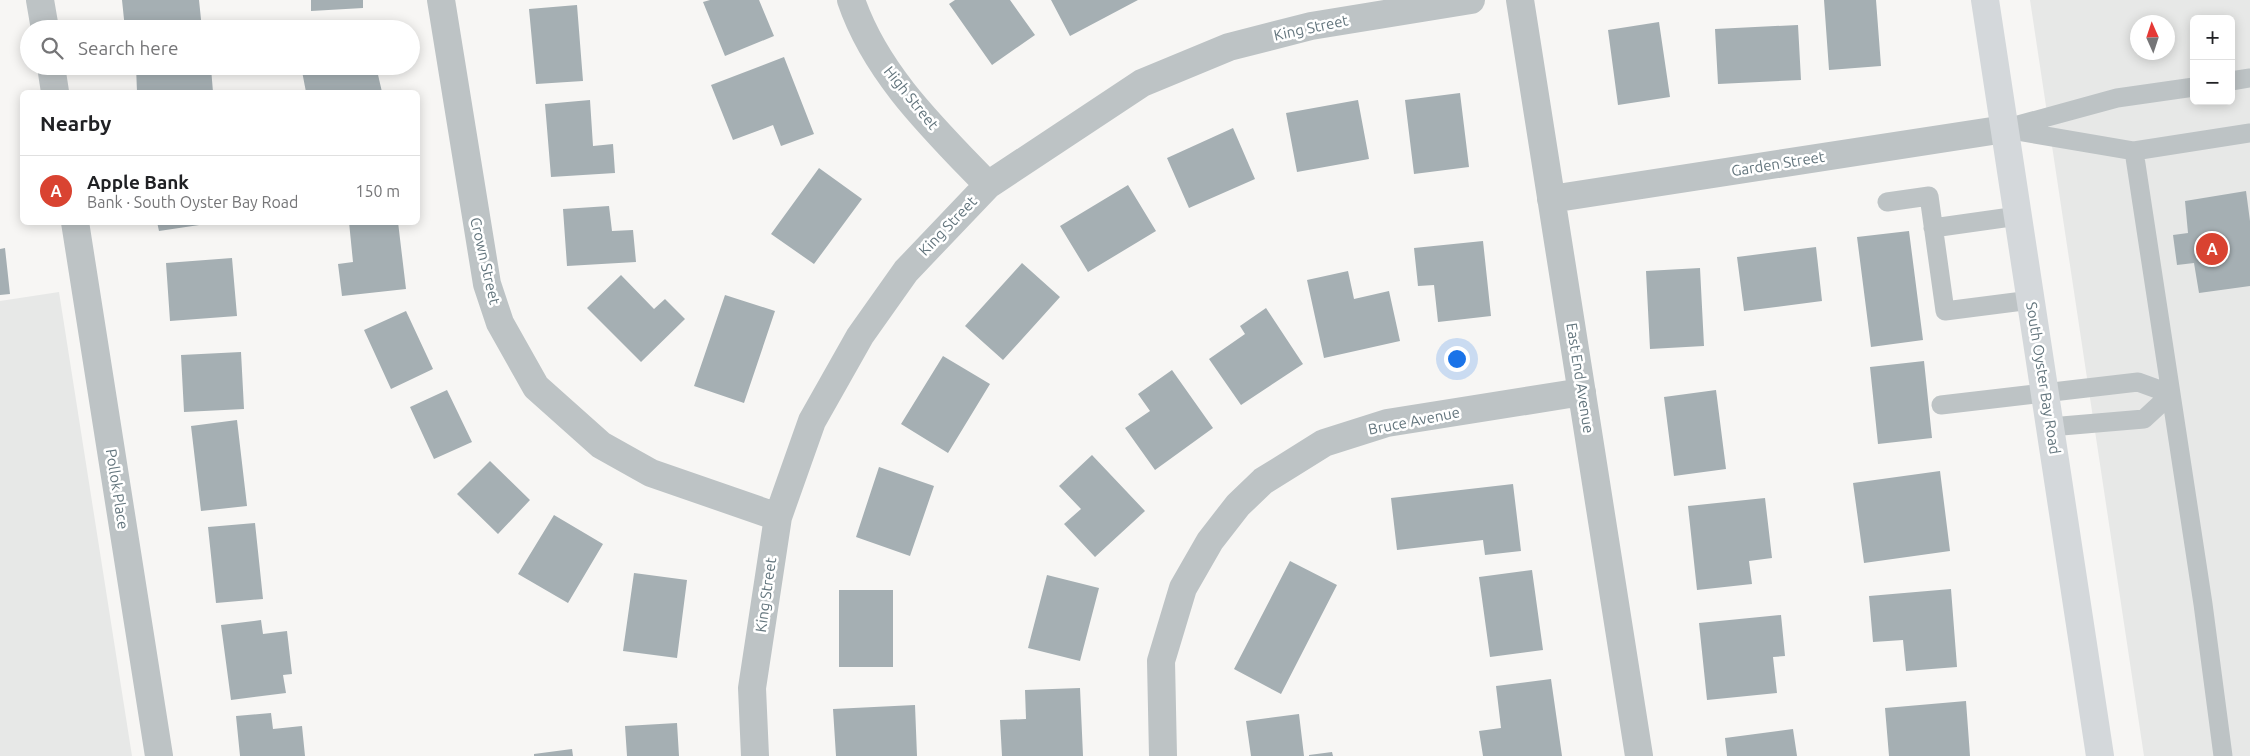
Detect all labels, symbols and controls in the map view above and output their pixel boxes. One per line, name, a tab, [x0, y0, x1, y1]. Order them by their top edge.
street label: King Street	[1272, 11, 1350, 44]
north arrow	[2130, 15, 2175, 60]
map controls	[2190, 15, 2235, 105]
button: +	[2190, 15, 2235, 60]
search box	[20, 20, 420, 75]
icon: search	[38, 34, 66, 62]
text: Search here	[78, 37, 178, 59]
button: −	[2190, 60, 2235, 105]
street label: High Street	[881, 63, 942, 133]
text: Nearby	[40, 111, 111, 135]
street label: Garden Street	[1730, 148, 1826, 179]
text: Apple Bank	[87, 171, 189, 193]
text: A	[50, 182, 62, 200]
text: 150 m	[355, 182, 400, 200]
street label: King Street	[915, 192, 980, 259]
text: Bank · South Oyster Bay Road	[87, 193, 298, 211]
street label: Crown Street	[467, 216, 504, 306]
pin: A	[2196, 230, 2228, 268]
street label: South Oyster Bay Road	[2023, 300, 2064, 455]
street label: East End Avenue	[1563, 321, 1598, 434]
your location	[1444, 346, 1470, 372]
street label: Bruce Avenue	[1367, 403, 1461, 438]
street label: Pollok Place	[103, 448, 132, 530]
street label: King Street	[752, 556, 779, 634]

